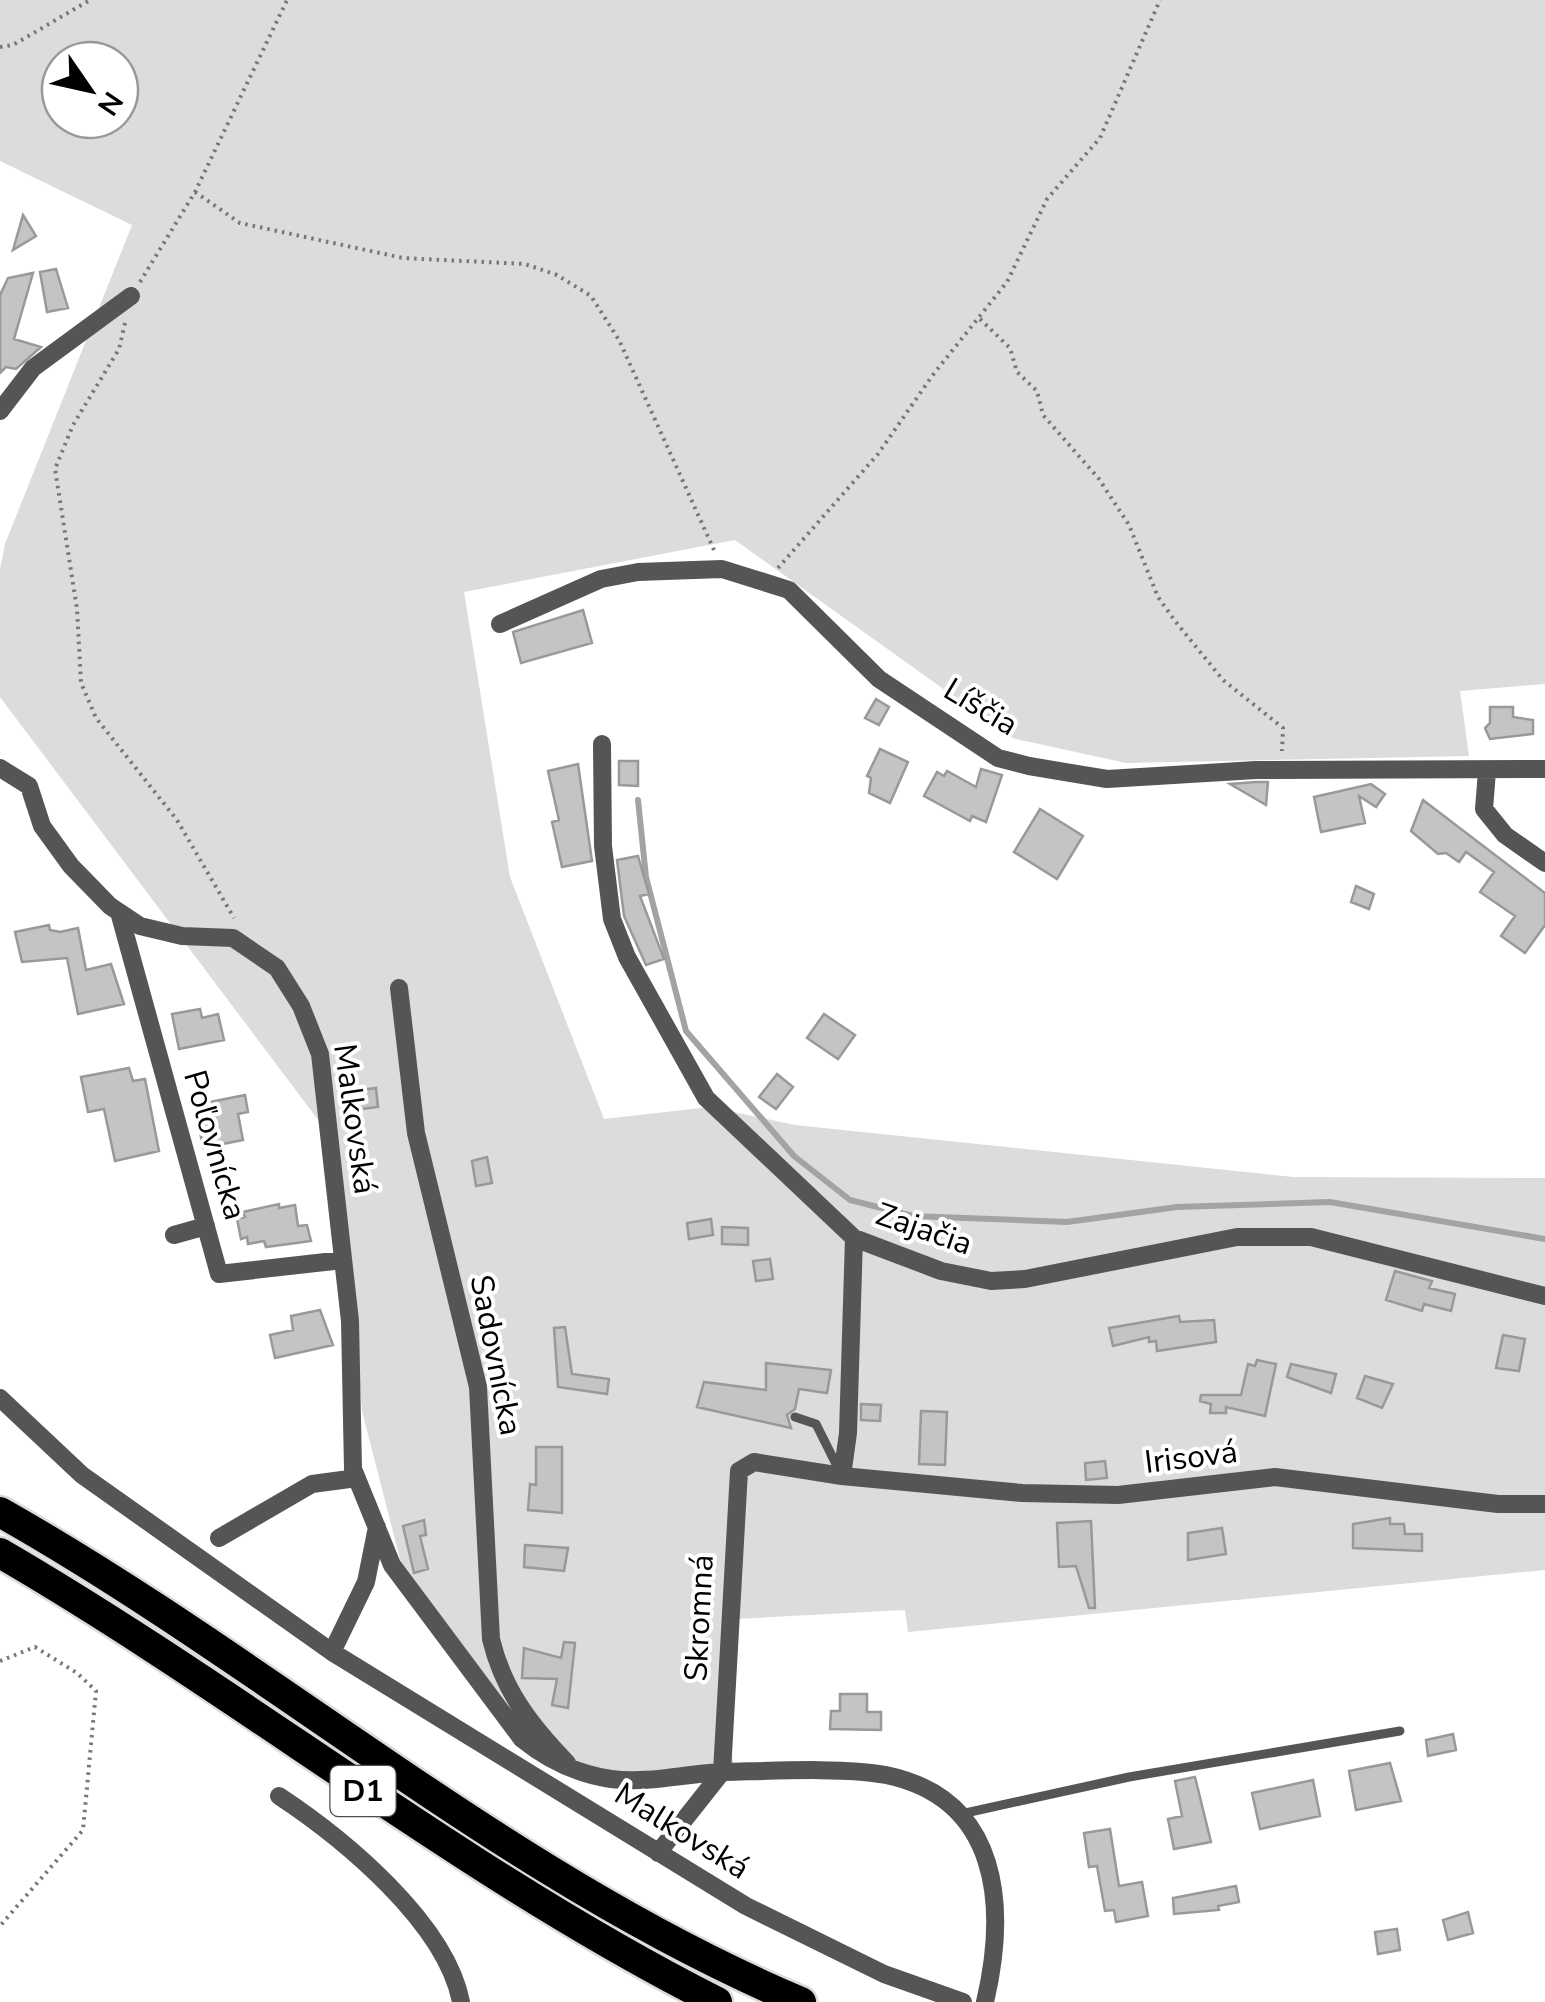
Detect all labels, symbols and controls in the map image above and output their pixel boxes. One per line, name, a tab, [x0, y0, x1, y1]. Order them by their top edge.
north arrow	[40, 40, 140, 140]
text: N	[88, 84, 132, 123]
street label: Líščia	[936, 668, 1026, 746]
street label: Malkovská	[323, 1041, 387, 1197]
street label: Poľovnícka	[173, 1065, 257, 1225]
street label: Zajačia	[870, 1193, 978, 1265]
street label: Sadovnícka	[459, 1271, 533, 1439]
street label: Irisová	[1142, 1430, 1240, 1484]
street label: Skromná	[674, 1553, 724, 1683]
road number: D1	[330, 1766, 396, 1816]
street label: Malkovská	[606, 1773, 758, 1889]

